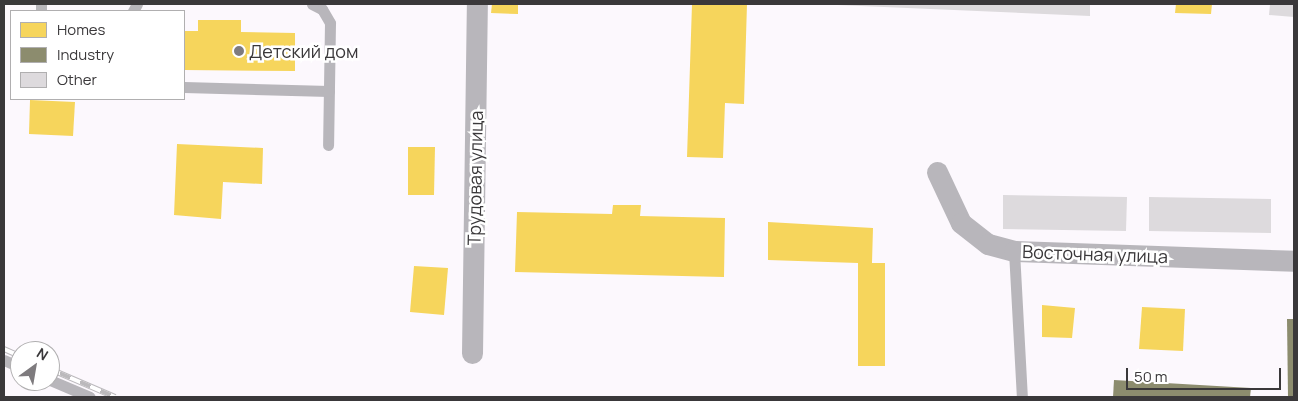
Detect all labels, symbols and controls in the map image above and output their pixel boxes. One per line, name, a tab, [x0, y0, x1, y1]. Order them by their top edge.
legend	[10, 10, 185, 100]
text: Homes	[57, 19, 105, 40]
place label: Детский дом	[249, 40, 358, 62]
text: Industry	[57, 44, 114, 65]
marker: Детский дом	[233, 45, 245, 57]
text: Other	[57, 69, 97, 90]
street label: Трудовая улица	[463, 110, 487, 246]
street label: Восточная улица	[1022, 241, 1168, 267]
north arrow	[10, 341, 60, 391]
text: N	[33, 343, 52, 364]
scale bar	[1128, 358, 1283, 390]
text: 50 m	[1134, 366, 1168, 387]

